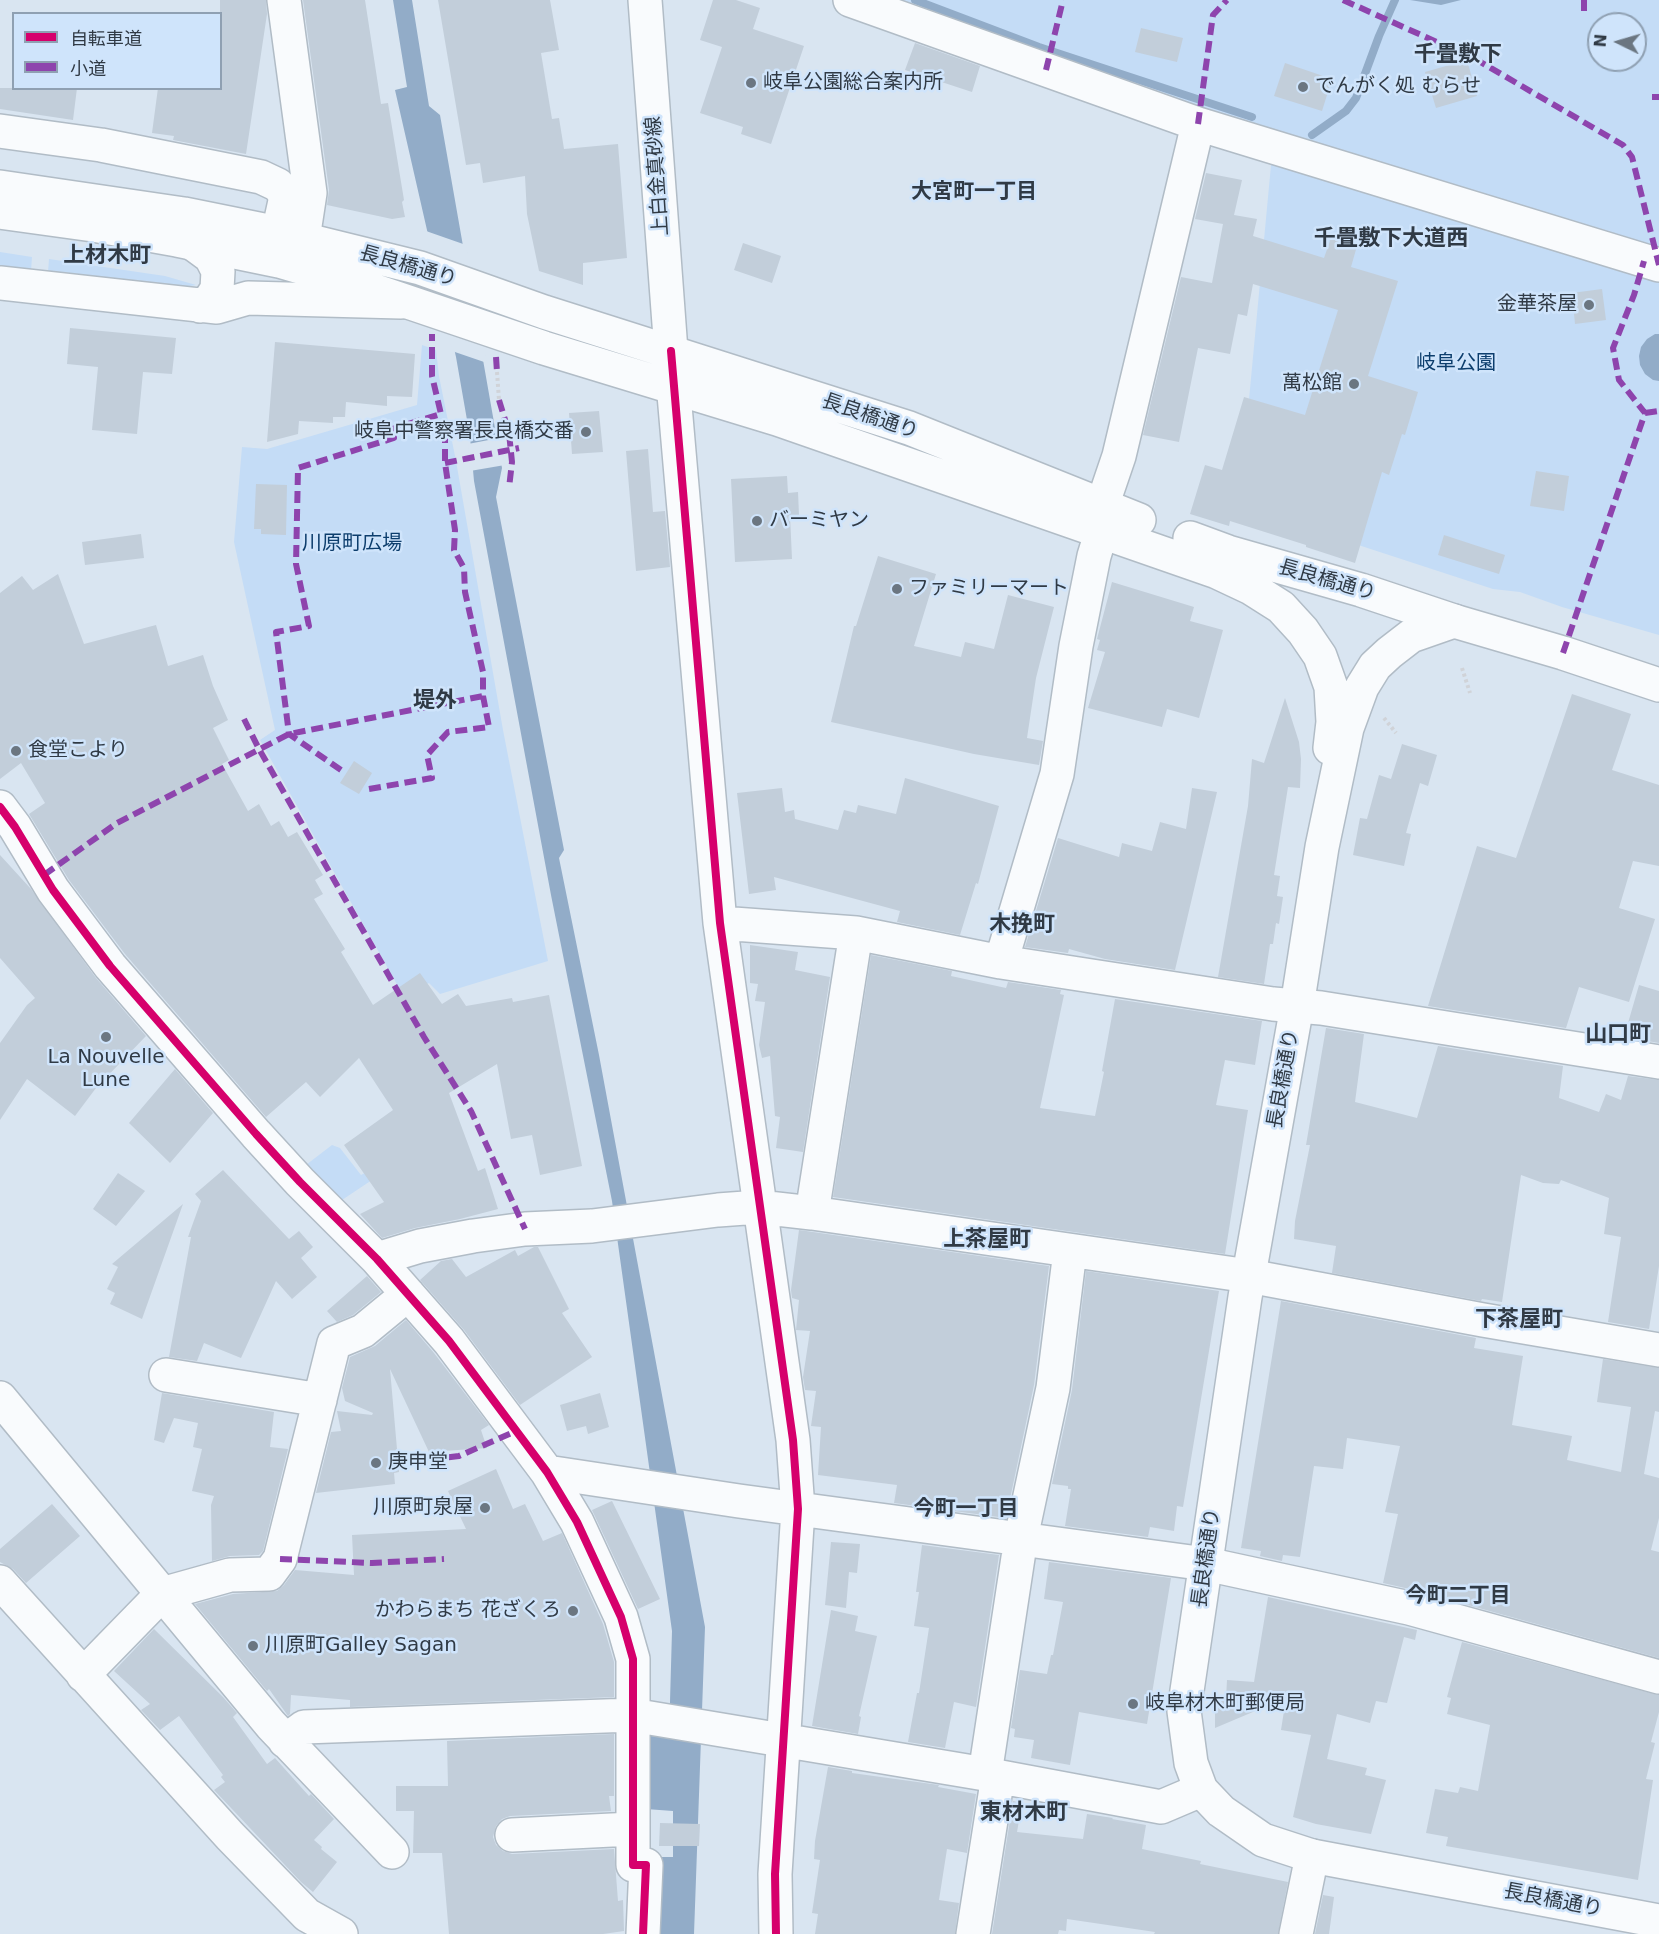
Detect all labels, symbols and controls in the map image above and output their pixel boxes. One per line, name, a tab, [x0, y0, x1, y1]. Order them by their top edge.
legend	[12, 12, 222, 90]
north arrow	[1587, 12, 1647, 72]
text: 自転車道	[70, 28, 142, 49]
text: N	[1591, 33, 1611, 48]
district label: 千畳敷下	[1414, 42, 1502, 68]
text: 小道	[70, 58, 106, 79]
place label: 岐阜公園総合案内所	[763, 71, 943, 95]
place label: でんがく処 むらせ	[1315, 75, 1481, 99]
marker: 岐阜公園総合案内所	[744, 76, 758, 90]
marker: でんがく処 むらせ	[1296, 80, 1310, 94]
street label: 上白金真砂線	[642, 115, 674, 237]
district label: 大宮町一丁目	[911, 180, 1037, 206]
district label: 千畳敷下大道西	[1314, 226, 1468, 252]
street label: 長良橋通り	[357, 242, 459, 292]
district label: 上材木町	[63, 243, 151, 269]
place label: 金華茶屋	[1497, 293, 1577, 317]
marker: 金華茶屋	[1582, 298, 1596, 312]
park label: 岐阜公園	[1416, 352, 1496, 376]
place label: 萬松館	[1282, 372, 1342, 396]
marker: 萬松館	[1347, 377, 1361, 391]
street label: 長良橋通り	[819, 389, 921, 445]
place label: 岐阜中警察署長良橋交番	[354, 420, 574, 444]
marker: 岐阜中警察署長良橋交番	[579, 425, 593, 439]
place label: バーミヤン	[769, 509, 869, 533]
marker: バーミヤン	[750, 514, 764, 528]
park label: 川原町広場	[302, 532, 402, 556]
street label: 長良橋通り	[1276, 556, 1378, 606]
place label: ファミリーマート	[909, 577, 1069, 601]
marker: ファミリーマート	[890, 582, 904, 596]
district label: 堤外	[413, 688, 457, 714]
place label: 食堂こより	[28, 739, 128, 763]
marker: 食堂こより	[9, 744, 23, 758]
district label: 木挽町	[989, 912, 1055, 938]
district label: 山口町	[1585, 1022, 1651, 1048]
street label: 長良橋通り	[1263, 1028, 1305, 1130]
marker: La Nouvelle Lune	[99, 1030, 113, 1044]
place label: La Nouvelle Lune	[47, 1046, 165, 1093]
district label: 上茶屋町	[943, 1227, 1031, 1253]
district label: 下茶屋町	[1475, 1307, 1563, 1333]
place label: 庚申堂	[388, 1451, 448, 1475]
marker: 庚申堂	[369, 1456, 383, 1470]
place label: 川原町泉屋	[373, 1496, 473, 1520]
district label: 今町一丁目	[914, 1497, 1018, 1523]
marker: 川原町泉屋	[478, 1501, 492, 1515]
street label: 長良橋通り	[1188, 1507, 1226, 1609]
district label: 今町二丁目	[1406, 1584, 1510, 1610]
place label: かわらまち 花ざくろ	[375, 1599, 561, 1623]
marker: かわらまち 花ざくろ	[566, 1604, 580, 1618]
place label: 川原町Galley Sagan	[265, 1634, 457, 1658]
marker: 川原町Galley Sagan	[246, 1639, 260, 1653]
place label: 岐阜材木町郵便局	[1145, 1692, 1305, 1716]
marker: 岐阜材木町郵便局	[1126, 1697, 1140, 1711]
district label: 東材木町	[980, 1800, 1068, 1826]
street label: 長良橋通り	[1502, 1880, 1604, 1922]

